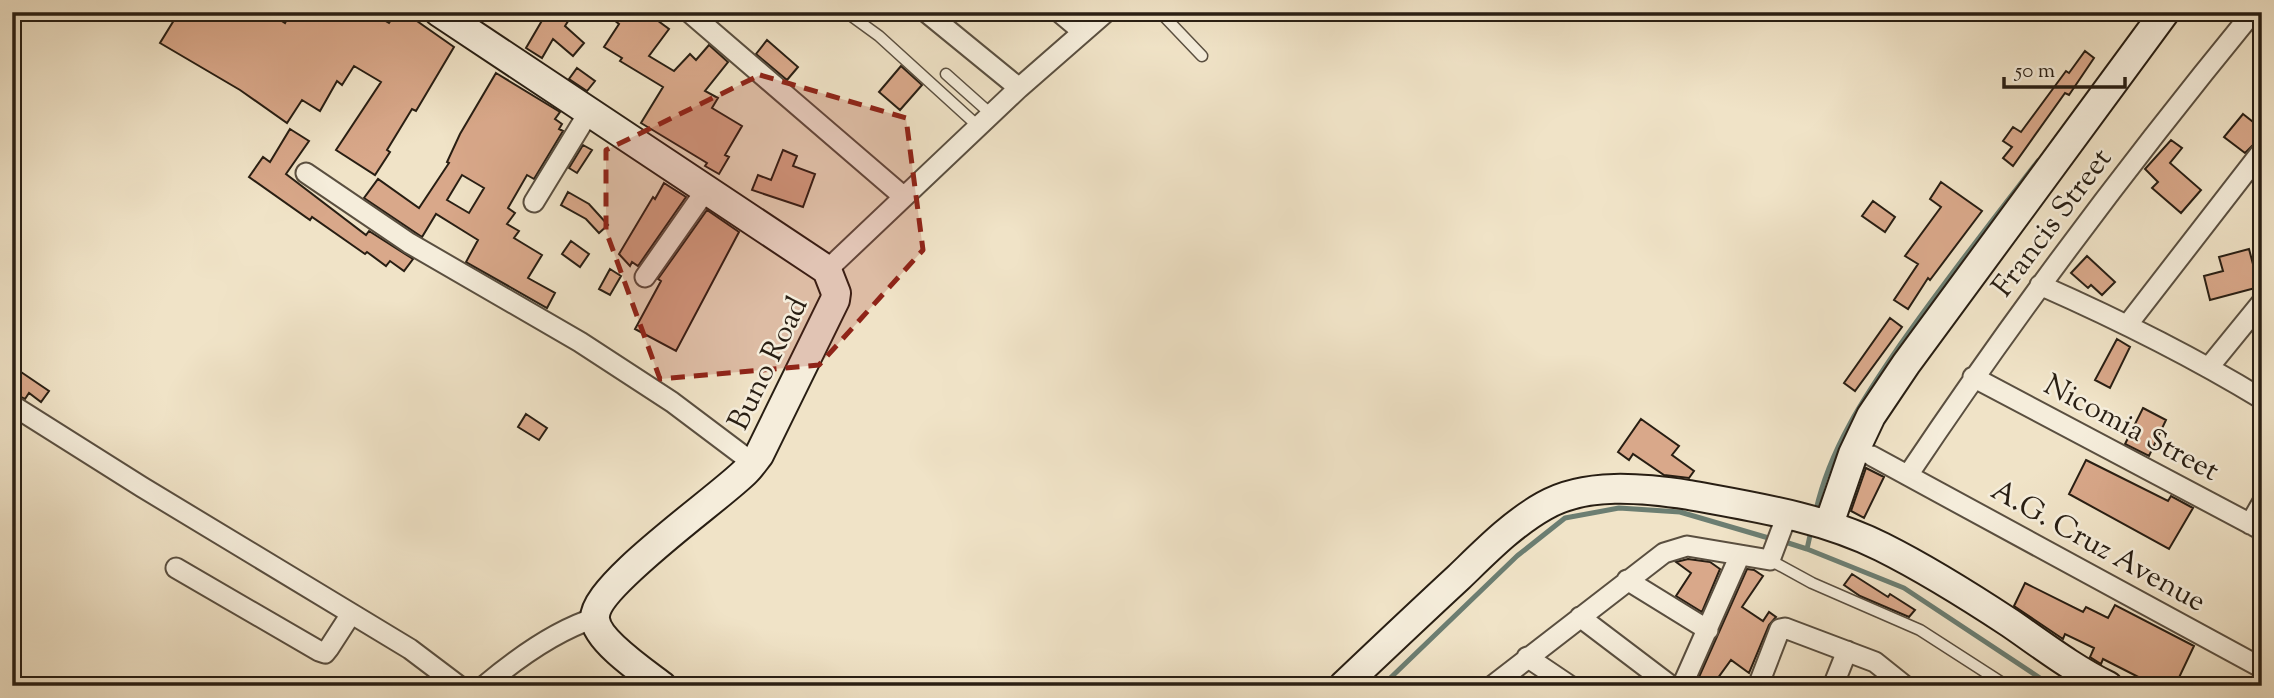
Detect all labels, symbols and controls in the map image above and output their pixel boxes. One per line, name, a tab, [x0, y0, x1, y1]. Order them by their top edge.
scale bar	[2004, 46, 2125, 90]
text: 50 m	[2014, 57, 2055, 87]
street label: Francis Street	[1983, 140, 2123, 307]
street label: Buno Road	[718, 290, 820, 438]
street label: Nicomia Street	[2035, 365, 2226, 494]
street label: A.G. Cruz Avenue	[1982, 470, 2213, 624]

